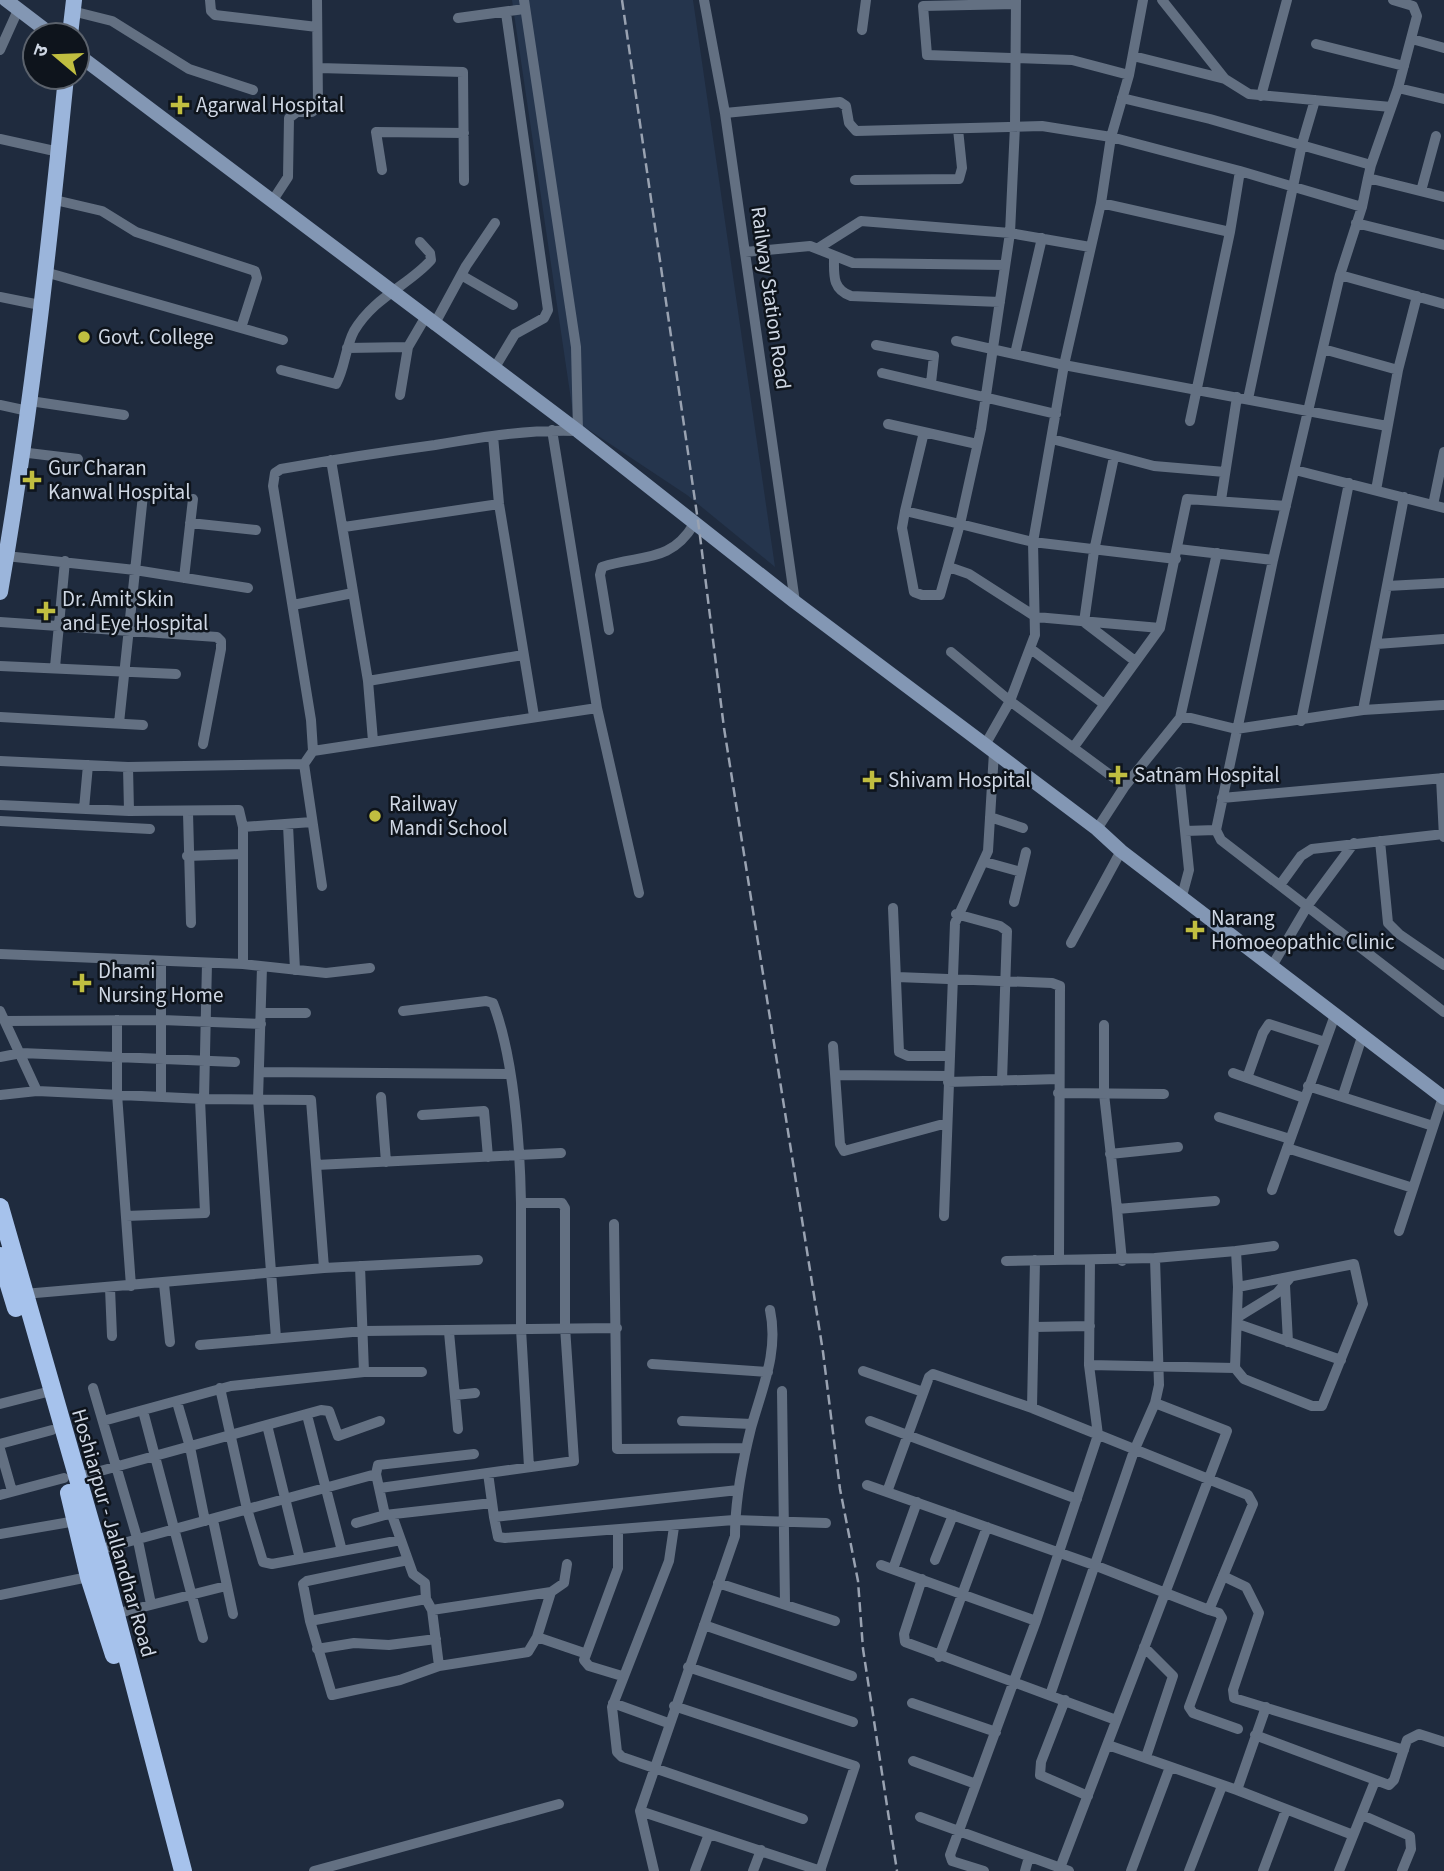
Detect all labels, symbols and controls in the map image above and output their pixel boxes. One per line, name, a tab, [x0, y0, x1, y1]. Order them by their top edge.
north arrow	[21, 21, 91, 91]
text: उ	[27, 40, 56, 61]
place label: Agarwal Hospital	[196, 90, 344, 120]
marker: Agarwal Hospital	[170, 95, 190, 115]
street label: Railway Station Road	[743, 205, 799, 391]
place label: Govt. College	[98, 322, 214, 352]
marker: Govt. College	[76, 329, 92, 345]
place label: Gur Charan Kanwal Hospital	[48, 453, 191, 507]
marker: Gur Charan Kanwal Hospital	[22, 470, 42, 490]
place label: Dr. Amit Skin and Eye Hospital	[62, 584, 208, 638]
marker: Dr. Amit Skin and Eye Hospital	[36, 601, 56, 621]
place label: Satnam Hospital	[1134, 760, 1280, 790]
place label: Shivam Hospital	[888, 765, 1031, 795]
marker: Satnam Hospital	[1108, 765, 1128, 785]
marker: Shivam Hospital	[862, 770, 882, 790]
place label: Railway Mandi School	[389, 789, 508, 843]
marker: Railway Mandi School	[367, 808, 383, 824]
place label: Narang Homoeopathic Clinic	[1211, 903, 1395, 957]
marker: Narang Homoeopathic Clinic	[1185, 920, 1205, 940]
place label: Dhami Nursing Home	[98, 956, 223, 1010]
marker: Dhami Nursing Home	[72, 973, 92, 993]
street label: Hoshiarpur - Jallandhar Road	[64, 1405, 164, 1661]

